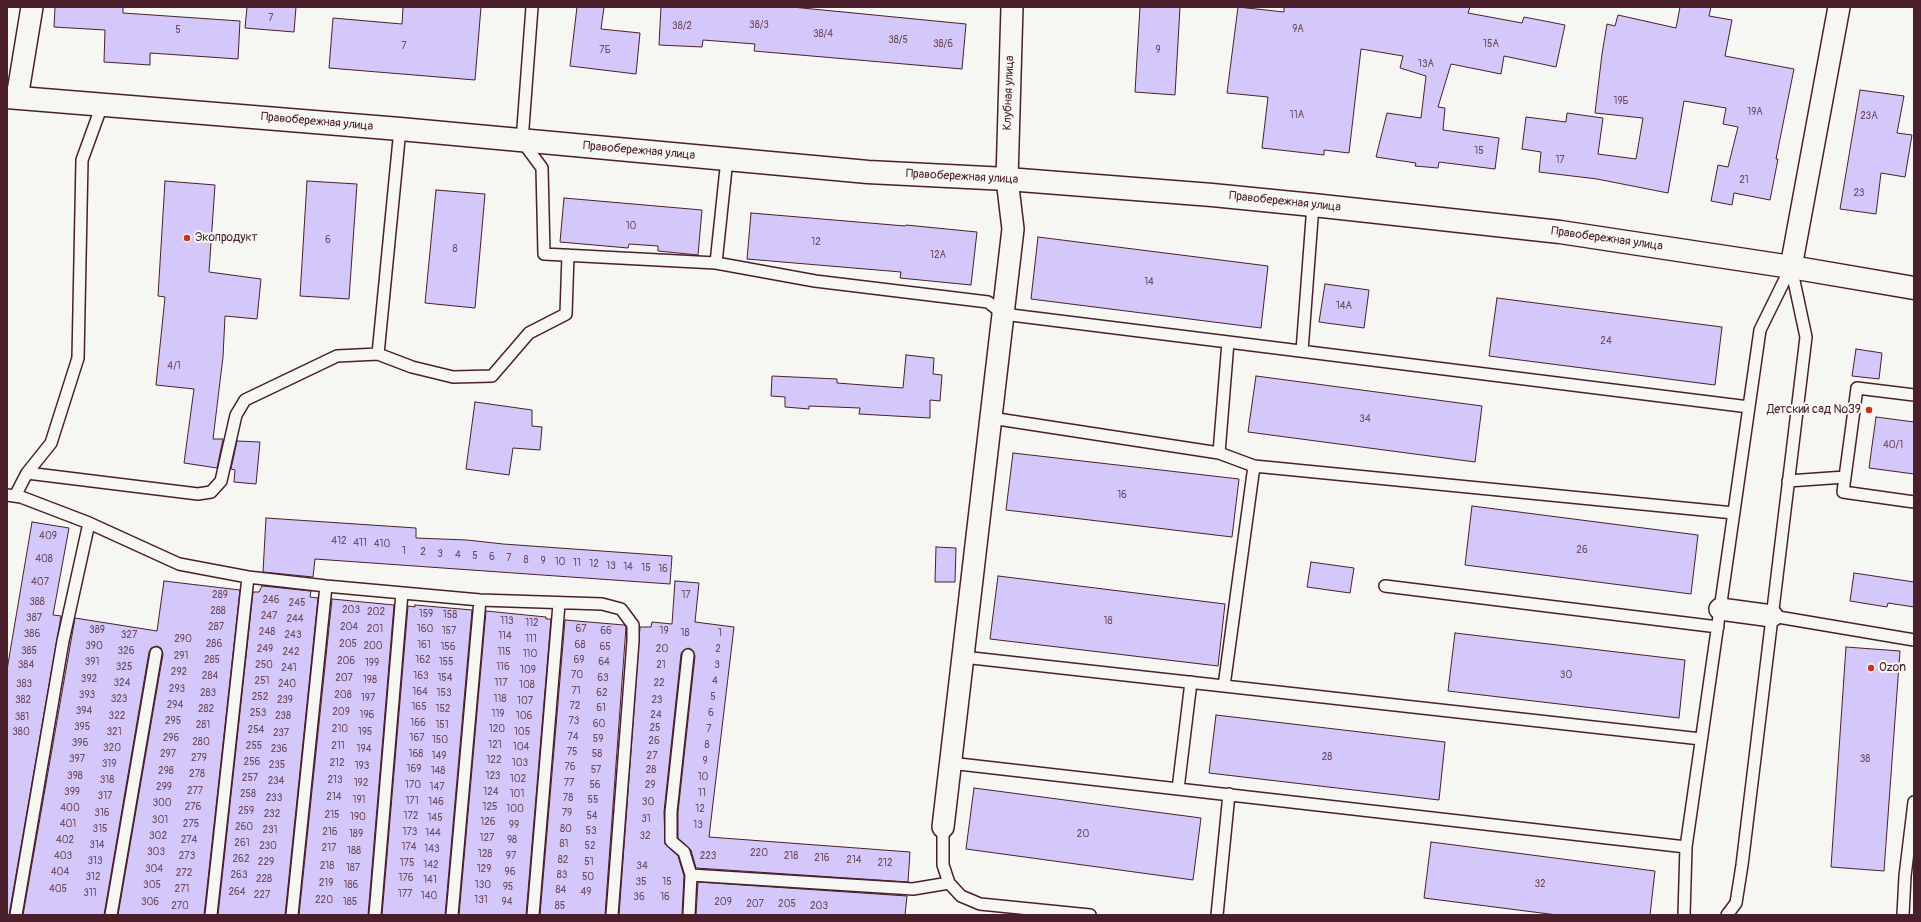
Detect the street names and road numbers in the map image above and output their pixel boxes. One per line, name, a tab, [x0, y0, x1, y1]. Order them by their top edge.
street label: Клубная улица	[1000, 55, 1018, 131]
street label: Правобережная улица	[260, 110, 374, 134]
street label: Правобережная улица	[582, 139, 696, 163]
street label: Правобережная улица	[905, 167, 1019, 187]
street label: Правобережная улица	[1228, 189, 1342, 215]
street label: Правобережная улица	[1550, 224, 1664, 254]

